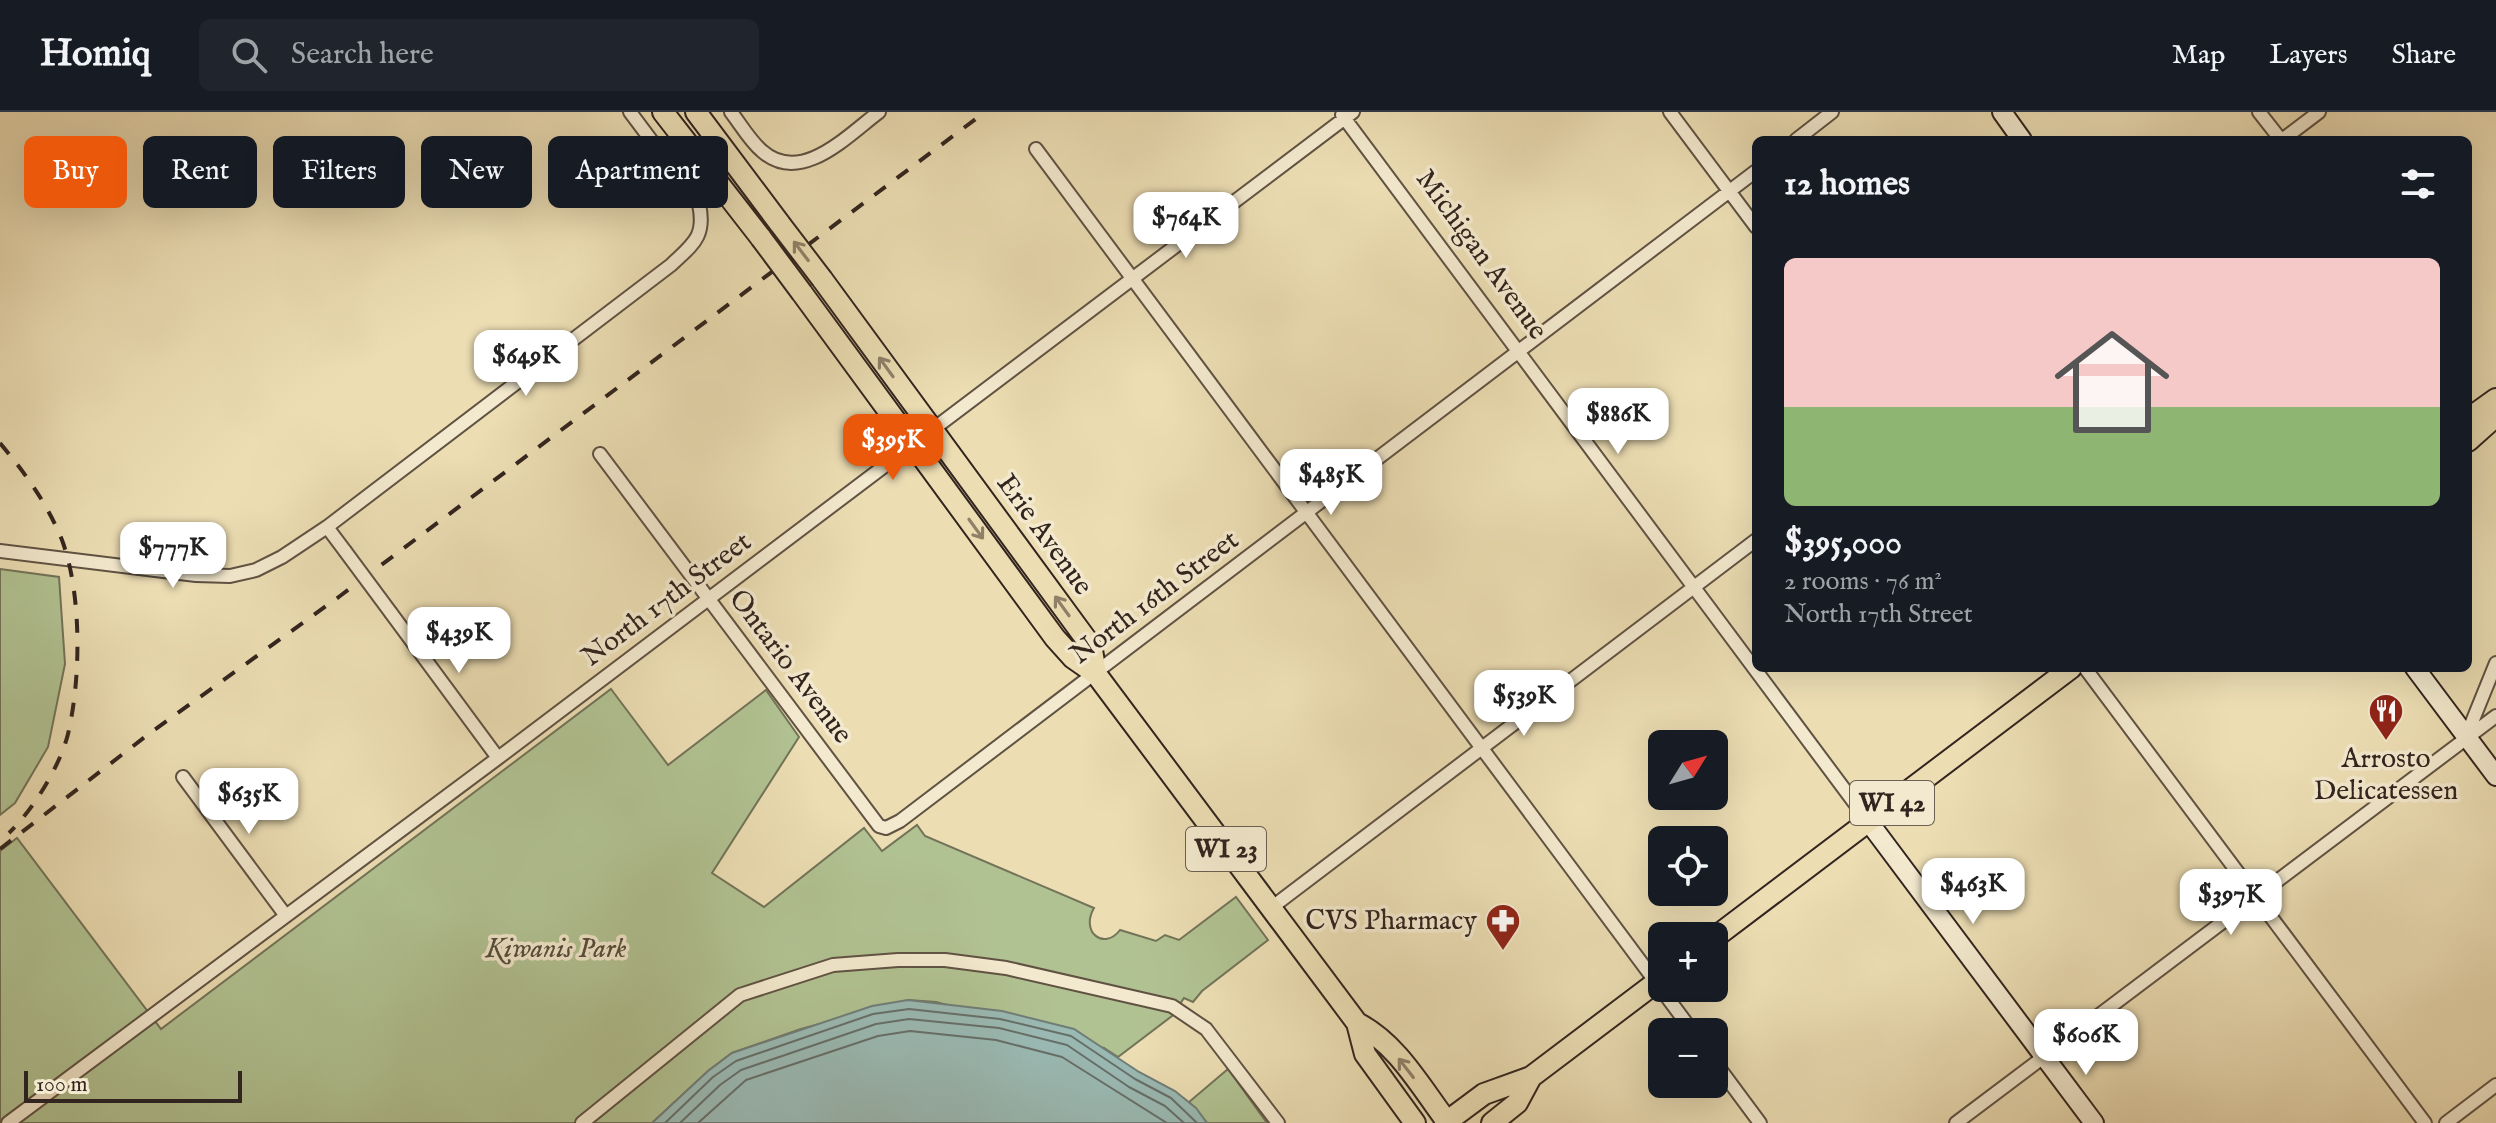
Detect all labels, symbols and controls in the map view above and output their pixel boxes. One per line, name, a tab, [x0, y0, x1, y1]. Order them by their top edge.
search box	[199, 19, 759, 91]
text: Homiq	[40, 31, 151, 79]
icon: search	[227, 33, 271, 77]
text: Search here	[291, 36, 434, 74]
text: Map	[2172, 38, 2225, 73]
text: Layers	[2269, 38, 2348, 73]
text: Share	[2392, 38, 2456, 73]
chip: Buy	[24, 136, 127, 208]
chip: Rent	[143, 136, 257, 208]
chip: Filters	[273, 136, 405, 208]
chip: New	[421, 136, 532, 208]
chip: Apartment	[548, 136, 728, 208]
icon: filters	[2396, 162, 2440, 206]
street label: Michigan Avenue	[1407, 163, 1555, 347]
text: 12 homes	[1784, 163, 1910, 206]
pin: $764K	[1130, 192, 1242, 260]
text: $764K	[1151, 201, 1221, 234]
one-way arrow	[793, 241, 809, 263]
icon: home	[2040, 310, 2184, 454]
pin: $649K	[470, 330, 582, 398]
text: $649K	[492, 339, 560, 372]
one-way arrow	[878, 356, 894, 378]
pin: $886K	[1562, 388, 1674, 456]
text: $886K	[1586, 397, 1650, 430]
pin: $395K	[837, 414, 949, 482]
text: $395K	[861, 423, 925, 456]
pin: $485K	[1275, 449, 1387, 517]
text: $485K	[1298, 458, 1364, 491]
street label: Erie Avenue	[988, 467, 1100, 603]
one-way arrow	[968, 518, 984, 540]
pin: $777K	[117, 522, 229, 590]
text: $395,000	[1784, 522, 1902, 565]
street label: North 16th Street	[1064, 523, 1246, 673]
street label: North 17th Street	[575, 525, 759, 675]
text: $777K	[138, 531, 208, 564]
text: 2 rooms · 76 m²	[1784, 565, 1942, 598]
street label: Ontario Avenue	[721, 583, 859, 751]
one-way arrow	[1054, 596, 1071, 617]
text: North 17th Street	[1784, 598, 1973, 631]
pin: $439K	[403, 607, 515, 675]
text: $439K	[425, 616, 493, 649]
pin: $539K	[1468, 670, 1580, 738]
text: $539K	[1492, 679, 1556, 712]
restaurant icon: Arrosto Delicatessen	[2367, 692, 2405, 742]
north arrow	[1648, 730, 1728, 810]
map controls	[1648, 730, 1728, 1098]
place label: Arrosto Delicatessen	[2314, 742, 2458, 809]
pin: $635K	[193, 768, 305, 836]
text: $635K	[217, 777, 281, 810]
road number: WI 42	[1850, 781, 1934, 825]
button: locate	[1648, 826, 1728, 906]
road number: WI 23	[1186, 827, 1266, 871]
pin: $463K	[1917, 858, 2029, 926]
text: $463K	[1940, 867, 2006, 900]
pin: $397K	[2175, 869, 2287, 937]
text: $397K	[2198, 878, 2264, 911]
pharmacy icon: CVS Pharmacy	[1484, 902, 1522, 952]
place label: CVS Pharmacy	[1305, 904, 1477, 939]
button: +	[1648, 922, 1728, 1002]
park label: Kiwanis Park	[484, 932, 627, 967]
pin: $606K	[2030, 1009, 2142, 1077]
button: −	[1648, 1018, 1728, 1098]
text: $606K	[2052, 1018, 2120, 1051]
one-way arrow	[1397, 1058, 1414, 1079]
scale bar	[24, 1067, 242, 1103]
text: 100 m	[36, 1071, 88, 1099]

